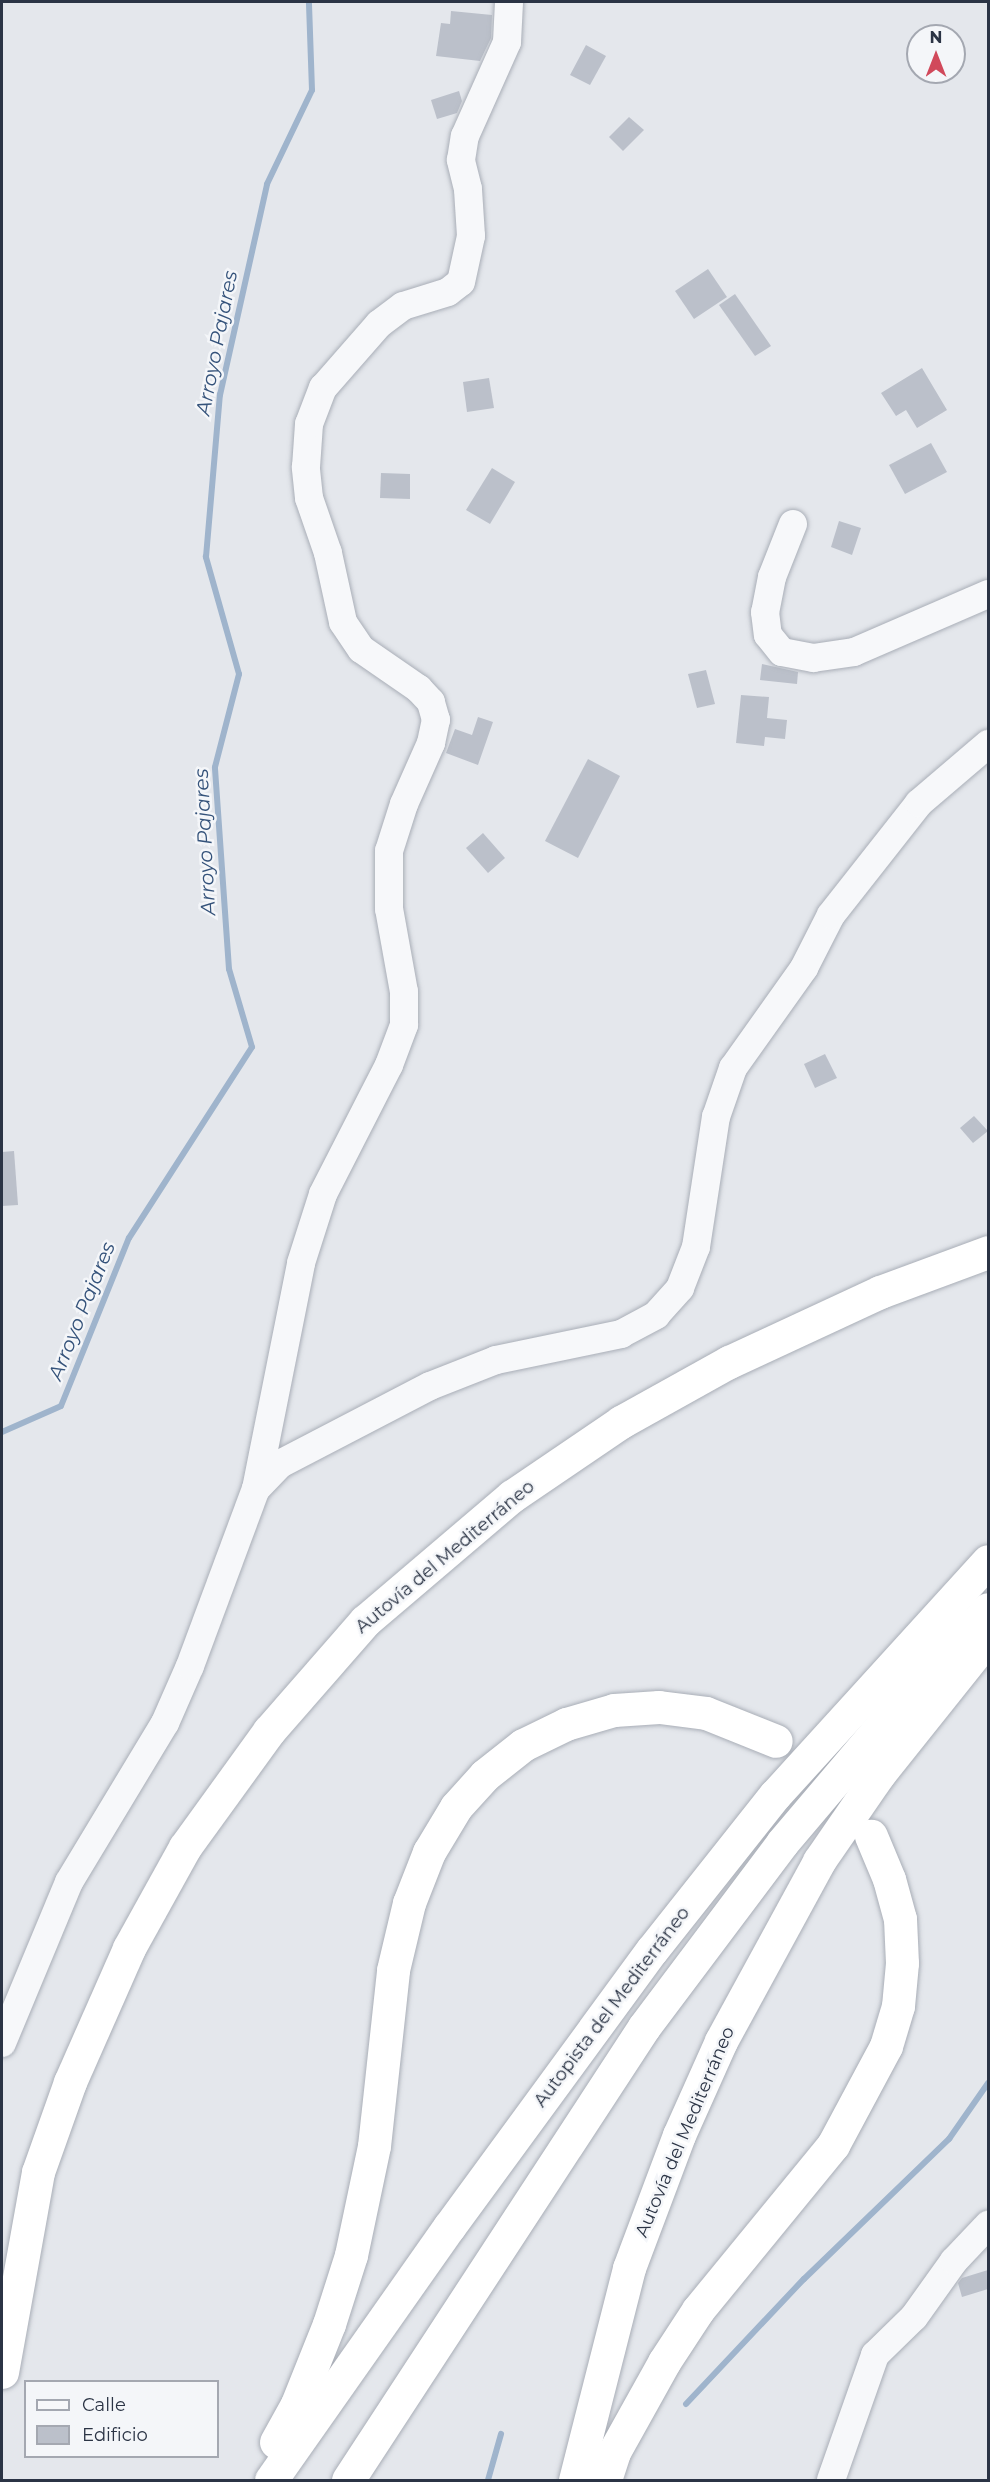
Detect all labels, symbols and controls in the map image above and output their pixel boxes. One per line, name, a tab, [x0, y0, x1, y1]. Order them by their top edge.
north arrow	[906, 24, 966, 84]
text: N	[930, 28, 942, 47]
water label: Arroyo Pajares	[191, 269, 243, 417]
water label: Arroyo Pajares	[189, 768, 221, 916]
water label: Arroyo Pajares	[43, 1238, 121, 1384]
street label: Autovía del Mediterráneo	[351, 1476, 539, 1638]
street label: Autopista del Mediterráneo	[530, 1903, 694, 2111]
street label: Autovía del Mediterráneo	[631, 2023, 739, 2241]
legend	[24, 2380, 219, 2458]
text: Calle	[82, 2394, 126, 2416]
text: Edificio	[82, 2424, 148, 2446]

